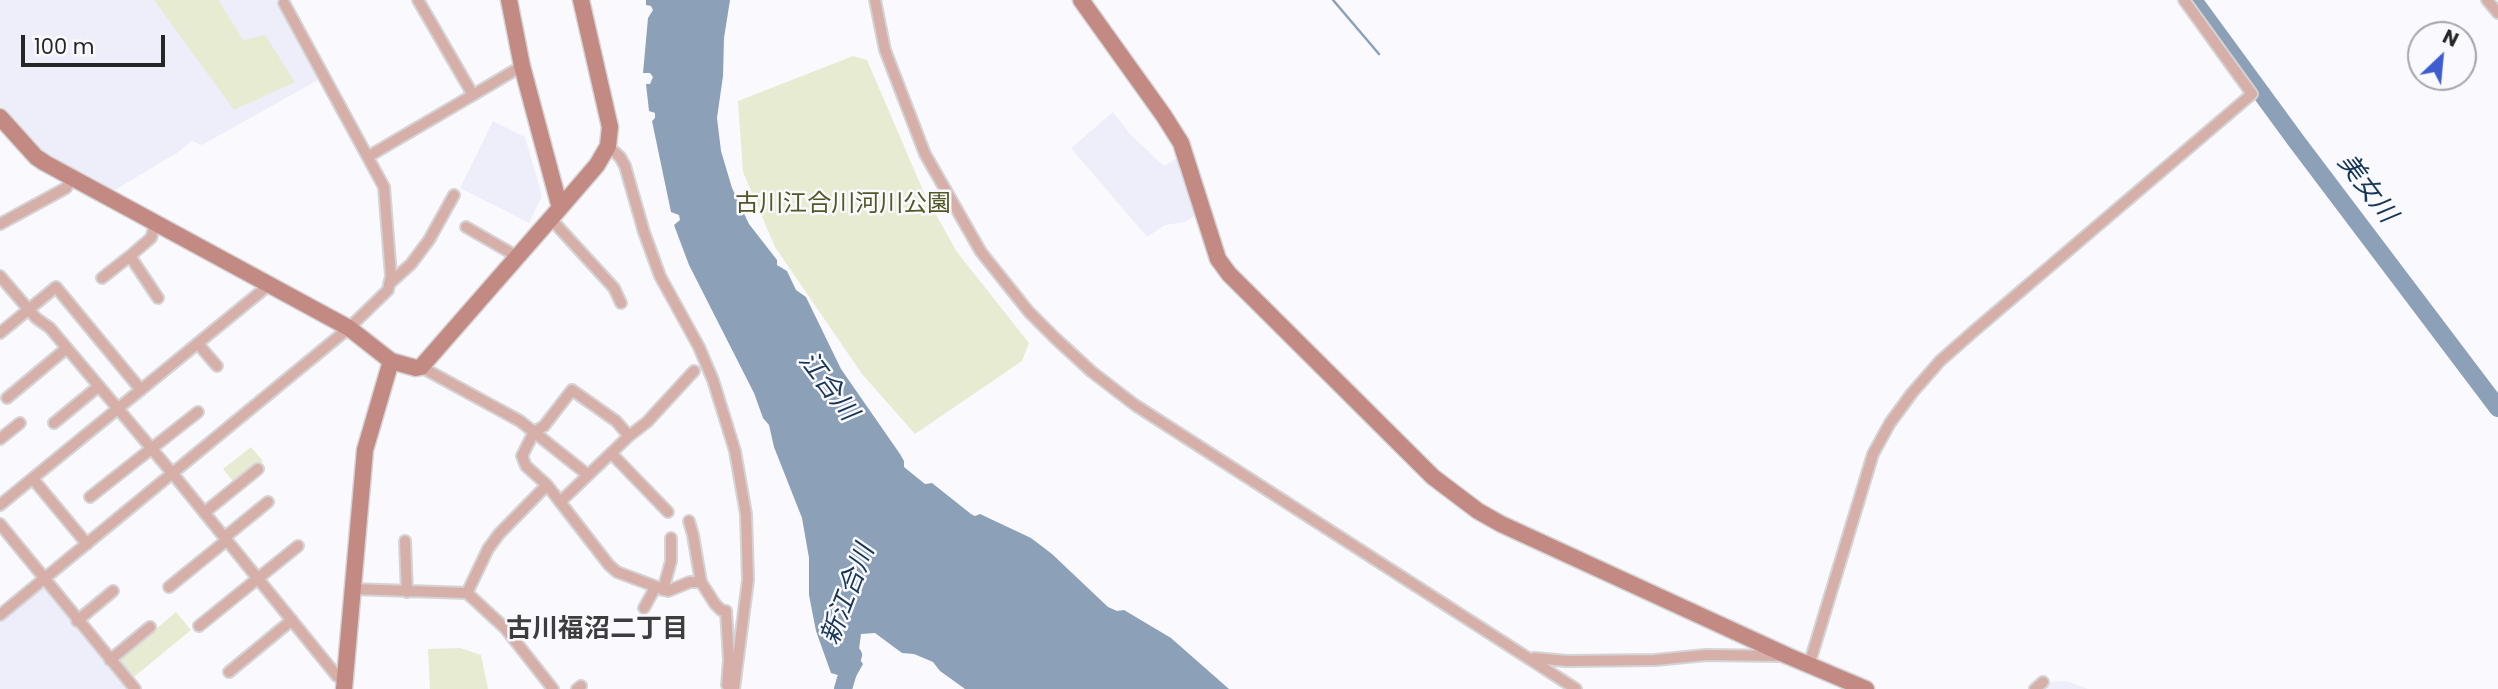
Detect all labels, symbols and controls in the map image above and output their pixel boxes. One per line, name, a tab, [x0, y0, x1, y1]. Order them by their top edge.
scale bar	[24, 21, 168, 65]
north arrow	[2407, 21, 2477, 91]
text: N	[2438, 23, 2463, 54]
text: 100 m	[34, 32, 94, 61]
water label: 美女川	[2330, 148, 2402, 230]
park label: 古川江合川河川公園	[735, 191, 951, 219]
water label: 江合川	[791, 346, 863, 428]
water label: 新江合川	[816, 541, 882, 649]
district label: 古川福沼二丁目	[506, 614, 688, 646]

